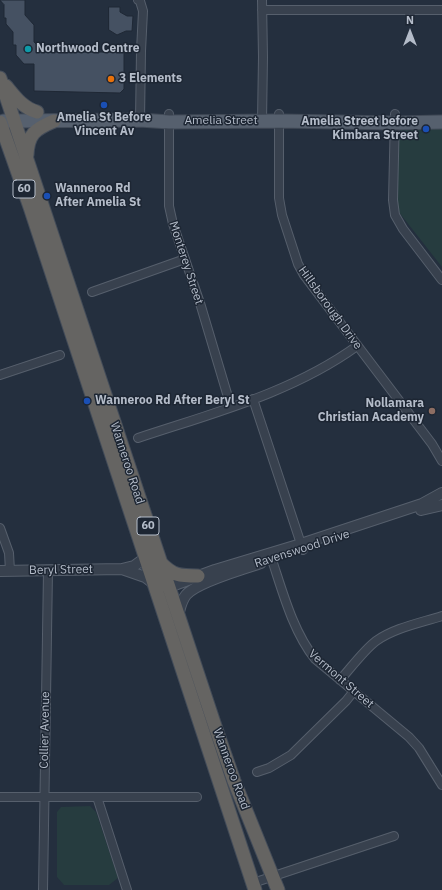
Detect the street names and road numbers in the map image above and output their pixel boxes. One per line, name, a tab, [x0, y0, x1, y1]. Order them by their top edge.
street label: Amelia Street	[184, 114, 258, 128]
road number: 60	[13, 180, 35, 198]
street label: Monterey Street	[166, 220, 206, 306]
street label: Hillsborough Drive	[295, 264, 365, 352]
street label: Wanneroo Road	[107, 420, 147, 506]
road number: 60	[137, 517, 159, 535]
street label: Ravenswood Drive	[253, 527, 351, 571]
street label: Beryl Street	[29, 562, 93, 578]
street label: Vermont Street	[305, 647, 377, 711]
street label: Collier Avenue	[37, 691, 53, 769]
street label: Wanneroo Road	[210, 726, 252, 812]

